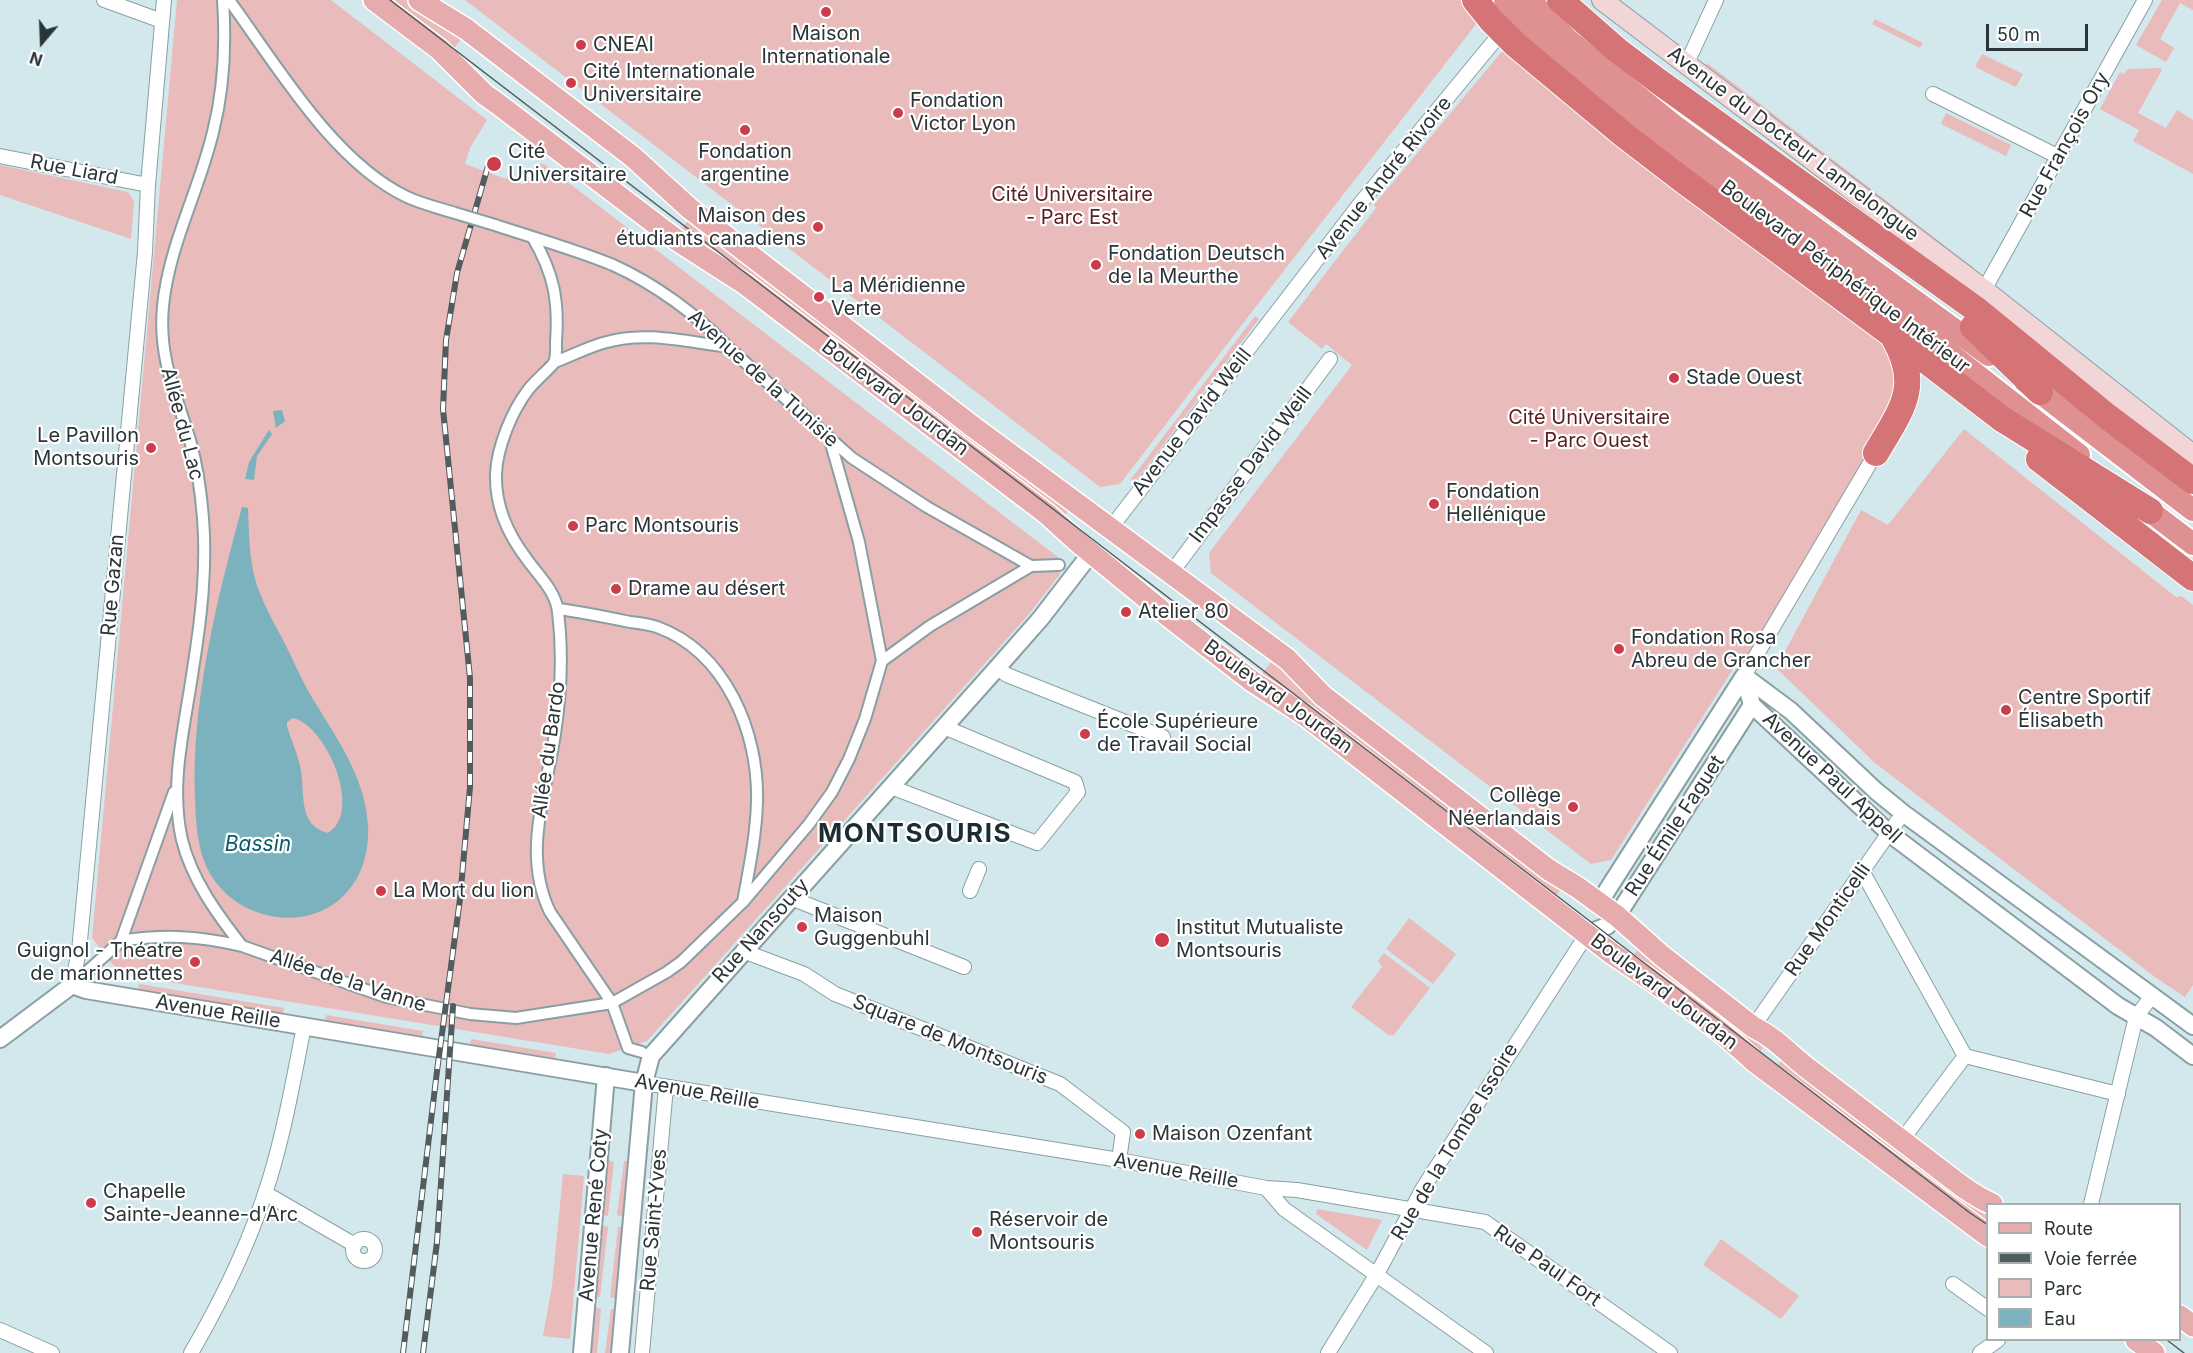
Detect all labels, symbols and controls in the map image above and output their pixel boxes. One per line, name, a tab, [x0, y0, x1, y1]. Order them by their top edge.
marker: Maison Internationale	[819, 5, 833, 19]
north arrow	[12, 12, 72, 72]
scale bar	[1989, 12, 2091, 50]
place label: Maison Internationale	[761, 22, 891, 69]
text: 50 m	[1997, 24, 2040, 45]
place label: CNEAI	[593, 33, 654, 57]
marker: CNEAI	[574, 38, 588, 52]
street label: Avenue du Docteur Lannelongue	[1663, 42, 1923, 246]
text: N	[27, 48, 45, 70]
place label: Cité Internationale Universitaire	[583, 60, 755, 107]
street label: Rue François Ory	[2015, 68, 2115, 222]
marker: Cité Internationale Universitaire	[564, 76, 578, 90]
place label: Fondation Victor Lyon	[910, 89, 1016, 136]
street label: Avenue André Rivoire	[1311, 92, 1457, 264]
marker: Fondation Victor Lyon	[891, 106, 905, 120]
marker: Fondation argentine	[738, 123, 752, 137]
place label: Cité Universitaire	[508, 140, 627, 187]
place label: Fondation argentine	[698, 140, 792, 187]
street label: Rue Liard	[28, 150, 120, 190]
marker: Cité Universitaire	[485, 155, 503, 173]
street label: Boulevard Périphérique Intérieur	[1716, 175, 1974, 379]
park label: Cité Universitaire - Parc Est	[991, 183, 1153, 230]
place label: Maison des étudiants canadiens	[616, 204, 806, 251]
marker: Maison des étudiants canadiens	[811, 220, 825, 234]
place label: Fondation Deutsch de la Meurthe	[1108, 242, 1285, 289]
marker: Fondation Deutsch de la Meurthe	[1089, 258, 1103, 272]
place label: La Méridienne Verte	[831, 274, 966, 321]
marker: La Méridienne Verte	[812, 290, 826, 304]
street label: Avenue de la Tunisie	[683, 305, 843, 453]
street label: Boulevard Jourdan	[817, 335, 973, 461]
street label: Avenue David Weill	[1127, 344, 1257, 500]
street label: Allée du Lac	[155, 365, 209, 483]
place label: Stade Ouest	[1686, 366, 1802, 390]
marker: Stade Ouest	[1667, 371, 1681, 385]
street label: Impasse David Weill	[1184, 382, 1318, 548]
park label: Cité Universitaire - Parc Ouest	[1508, 406, 1670, 453]
place label: Le Pavillon Montsouris	[33, 424, 139, 471]
marker: Le Pavillon Montsouris	[144, 441, 158, 455]
place label: Fondation Hellénique	[1446, 480, 1546, 527]
marker: Fondation Hellénique	[1427, 497, 1441, 511]
place label: Parc Montsouris	[585, 514, 739, 538]
marker: Parc Montsouris	[566, 519, 580, 533]
street label: Rue Gazan	[97, 533, 129, 637]
place label: Drame au désert	[628, 577, 785, 601]
marker: Drame au désert	[609, 582, 623, 596]
place label: Atelier 80	[1138, 600, 1229, 624]
marker: Atelier 80	[1119, 605, 1133, 619]
place label: Fondation Rosa Abreu de Grancher	[1631, 626, 1811, 673]
street label: Boulevard Jourdan	[1199, 635, 1357, 759]
marker: Fondation Rosa Abreu de Grancher	[1612, 642, 1626, 656]
street label: Allée du Bardo	[528, 680, 570, 820]
place label: Centre Sportif Élisabeth	[2018, 686, 2151, 733]
marker: Centre Sportif Élisabeth	[1999, 703, 2013, 717]
street label: Avenue Paul Appell	[1757, 707, 1907, 849]
place label: École Supérieure de Travail Social	[1097, 710, 1258, 757]
marker: École Supérieure de Travail Social	[1078, 727, 1092, 741]
street label: Rue Émile Faguet	[1620, 751, 1730, 901]
place label: Collège Néerlandais	[1448, 784, 1561, 831]
marker: Collège Néerlandais	[1566, 800, 1580, 814]
district label: MONTSOURIS	[818, 818, 1012, 850]
water label: Bassin	[225, 832, 291, 858]
street label: Rue Monticelli	[1780, 859, 1876, 981]
street label: Rue Nansouty	[708, 874, 814, 988]
place label: La Mort du lion	[393, 879, 534, 903]
marker: La Mort du lion	[374, 884, 388, 898]
place label: Maison Guggenbuhl	[814, 904, 929, 951]
place label: Institut Mutualiste Montsouris	[1176, 916, 1343, 963]
marker: Maison Guggenbuhl	[795, 920, 809, 934]
street label: Boulevard Jourdan	[1586, 929, 1742, 1055]
marker: Institut Mutualiste Montsouris	[1153, 931, 1171, 949]
place label: Guignol - Théatre de marionnettes	[17, 939, 183, 986]
street label: Allée de la Vanne	[267, 944, 429, 1018]
marker: Guignol - Théatre de marionnettes	[188, 955, 202, 969]
street label: Avenue Reille	[154, 990, 282, 1034]
street label: Square de Montsouris	[849, 990, 1051, 1090]
street label: Rue de la Tombe Issoire	[1387, 1039, 1523, 1245]
street label: Avenue Reille	[633, 1069, 761, 1115]
place label: Maison Ozenfant	[1152, 1122, 1312, 1146]
street label: Avenue René Coty	[574, 1127, 614, 1303]
marker: Maison Ozenfant	[1133, 1127, 1147, 1141]
street label: Rue Saint-Yves	[636, 1148, 672, 1292]
street label: Avenue Reille	[1112, 1148, 1240, 1194]
place label: Chapelle Sainte-Jeanne-d'Arc	[103, 1180, 298, 1227]
marker: Chapelle Sainte-Jeanne-d'Arc	[84, 1196, 98, 1210]
legend	[1986, 1203, 2181, 1341]
place label: Réservoir de Montsouris	[989, 1208, 1108, 1255]
text: Route	[2044, 1218, 2093, 1239]
street label: Rue Paul Fort	[1489, 1220, 1605, 1312]
marker: Réservoir de Montsouris	[970, 1225, 984, 1239]
text: Voie ferrée	[2044, 1248, 2137, 1269]
text: Parc	[2044, 1278, 2082, 1299]
text: Eau	[2044, 1308, 2076, 1329]

